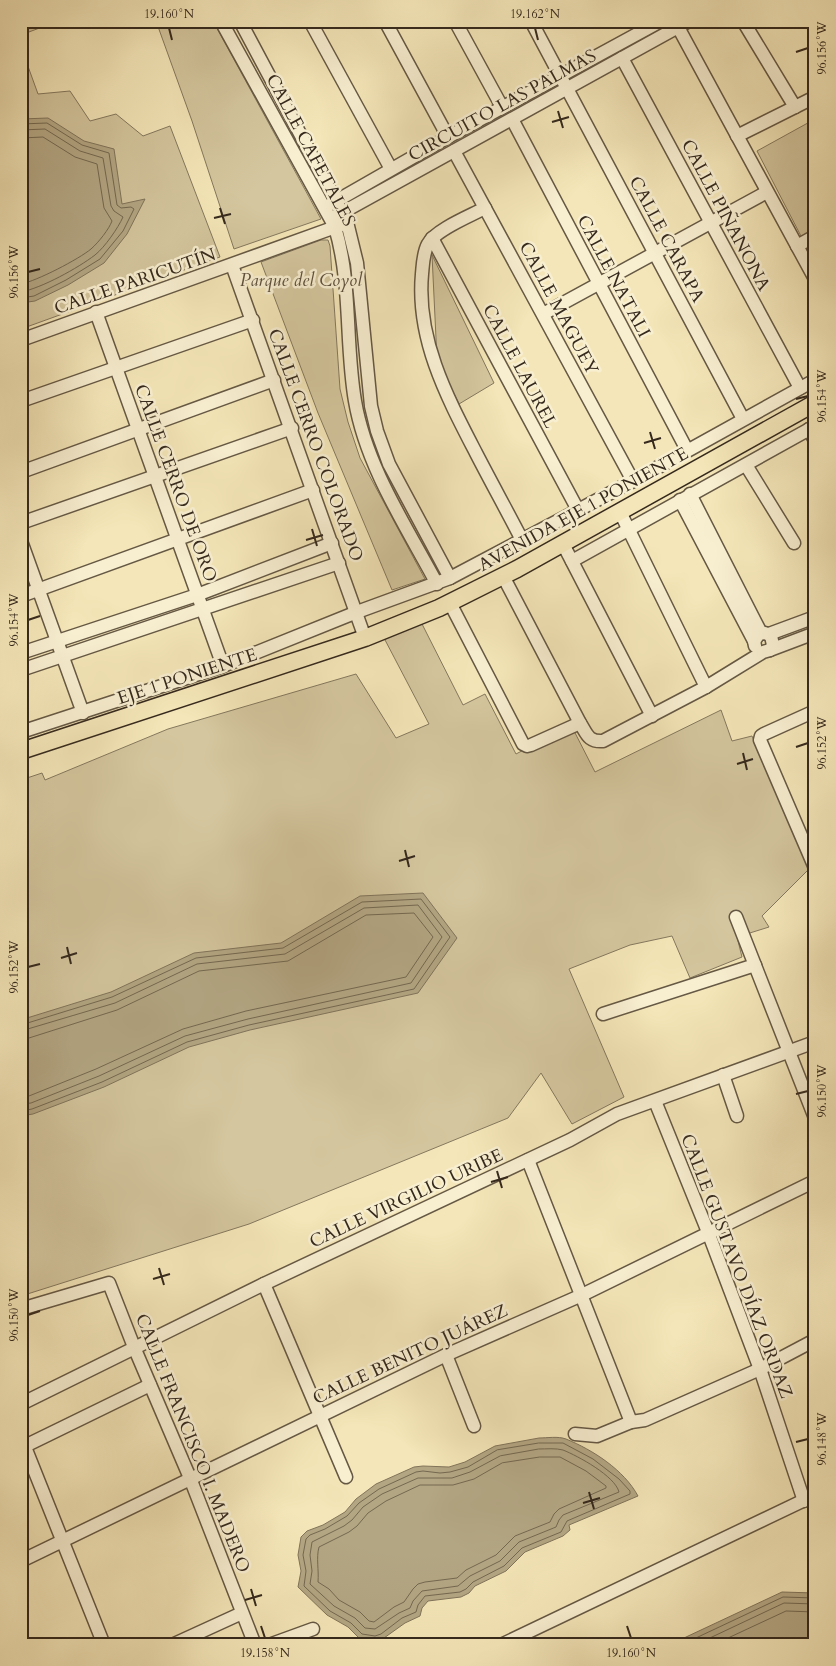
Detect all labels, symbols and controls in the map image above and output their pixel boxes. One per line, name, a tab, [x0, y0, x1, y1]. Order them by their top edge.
text: 19.160°N	[144, 6, 195, 22]
text: 19.162°N	[510, 6, 561, 22]
text: 96.156°W	[814, 21, 830, 75]
street label: CIRCUITO LAS PALMAS	[404, 43, 601, 168]
street label: CALLE CAFETALES	[260, 70, 361, 231]
street label: CALLE PIÑANONA	[675, 135, 776, 296]
street label: CALLE CARAPA	[623, 172, 710, 307]
street label: CALLE NATALI	[571, 211, 656, 342]
street label: CALLE MAGUEY	[513, 237, 604, 380]
street label: CALLE PARICUTÍN	[51, 242, 220, 321]
text: 96.156°W	[6, 245, 22, 299]
park label: Parque del Coyol	[240, 268, 363, 293]
street label: CALLE LAUREL	[476, 300, 563, 433]
street label: CALLE CERRO COLORADO	[262, 325, 369, 565]
text: 96.154°W	[814, 369, 830, 423]
street label: CALLE CERRO DE ORO	[128, 381, 223, 585]
street label: AVENIDA EJE 1 PONIENTE	[474, 441, 693, 578]
text: 96.154°W	[6, 593, 22, 647]
street label: EJE 1 PONIENTE	[114, 642, 260, 711]
text: 96.152°W	[814, 716, 830, 770]
text: 96.152°W	[6, 940, 22, 994]
text: 96.150°W	[814, 1064, 830, 1118]
street label: CALLE GUSTAVO DÍAZ ORDAZ	[674, 1130, 799, 1402]
street label: CALLE VIRGILIO URIBE	[305, 1143, 507, 1254]
text: 96.150°W	[6, 1288, 22, 1342]
street label: CALLE BENITO JUÁREZ	[309, 1298, 512, 1411]
street label: CALLE FRANCISCO I. MADERO	[129, 1310, 256, 1576]
text: 96.148°W	[814, 1412, 830, 1466]
text: 19.158°N	[240, 1645, 291, 1661]
text: 19.160°N	[606, 1645, 657, 1661]

